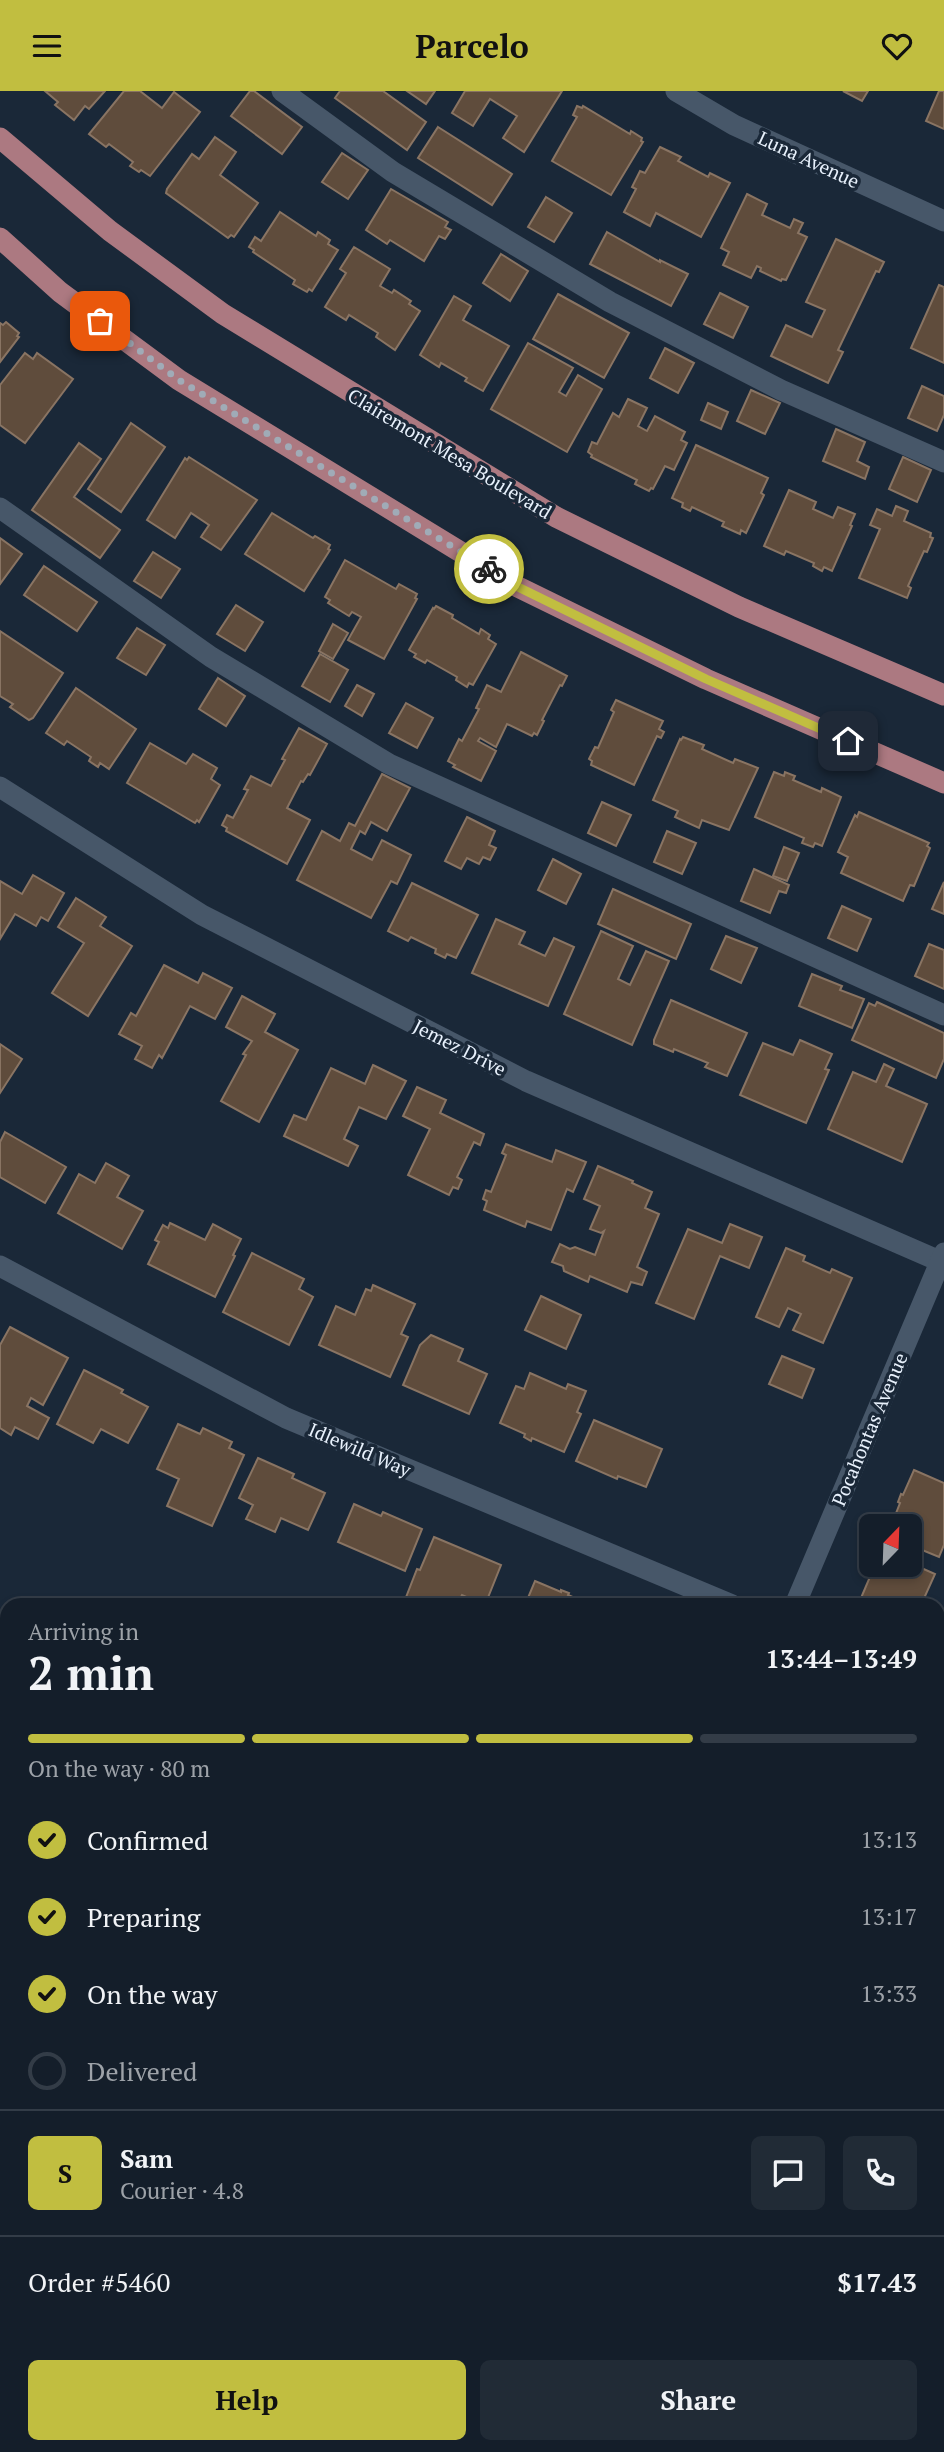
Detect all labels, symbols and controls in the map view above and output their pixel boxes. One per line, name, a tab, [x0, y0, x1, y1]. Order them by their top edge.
text: Parcelo	[415, 25, 529, 67]
icon: menu	[28, 27, 66, 65]
icon: heart	[878, 27, 916, 65]
street label: Luna Avenue	[754, 125, 864, 193]
pin	[70, 291, 130, 351]
icon: bag	[81, 302, 119, 340]
street label: Clairemont Mesa Boulevard	[343, 382, 557, 524]
courier	[454, 534, 524, 604]
icon: bike	[470, 550, 508, 588]
pin	[818, 711, 878, 771]
icon: home	[829, 722, 867, 760]
street label: Jemez Drive	[409, 1013, 511, 1081]
street label: Pocahontas Avenue	[825, 1349, 913, 1509]
street label: Idlewild Way	[305, 1416, 415, 1482]
north arrow	[859, 1514, 922, 1577]
map controls	[859, 1514, 922, 1577]
text: Arriving in	[28, 1616, 139, 1647]
text: 13:44–13:49	[765, 1641, 917, 1675]
text: 2 min	[28, 1642, 154, 1703]
text: On the way · 80 m	[28, 1753, 210, 1784]
icon: check	[28, 1821, 66, 1859]
text: Confirmed	[87, 1823, 208, 1857]
text: 13:13	[860, 1824, 917, 1855]
icon: check	[28, 1898, 66, 1936]
text: Preparing	[87, 1900, 200, 1934]
text: 13:17	[860, 1901, 917, 1932]
icon: check	[28, 1975, 66, 2013]
text: On the way	[87, 1977, 218, 2011]
text: 13:33	[860, 1978, 917, 2009]
text: Delivered	[87, 2054, 197, 2088]
button: chat	[751, 2136, 825, 2210]
button: phone	[843, 2136, 917, 2210]
text: Sam	[120, 2141, 173, 2175]
text: S	[58, 2156, 72, 2190]
text: Courier · 4.8	[120, 2175, 244, 2206]
text: Order #5460	[28, 2265, 170, 2299]
text: $17.43	[837, 2265, 917, 2299]
button: Help	[28, 2360, 466, 2440]
button: Share	[480, 2360, 917, 2440]

